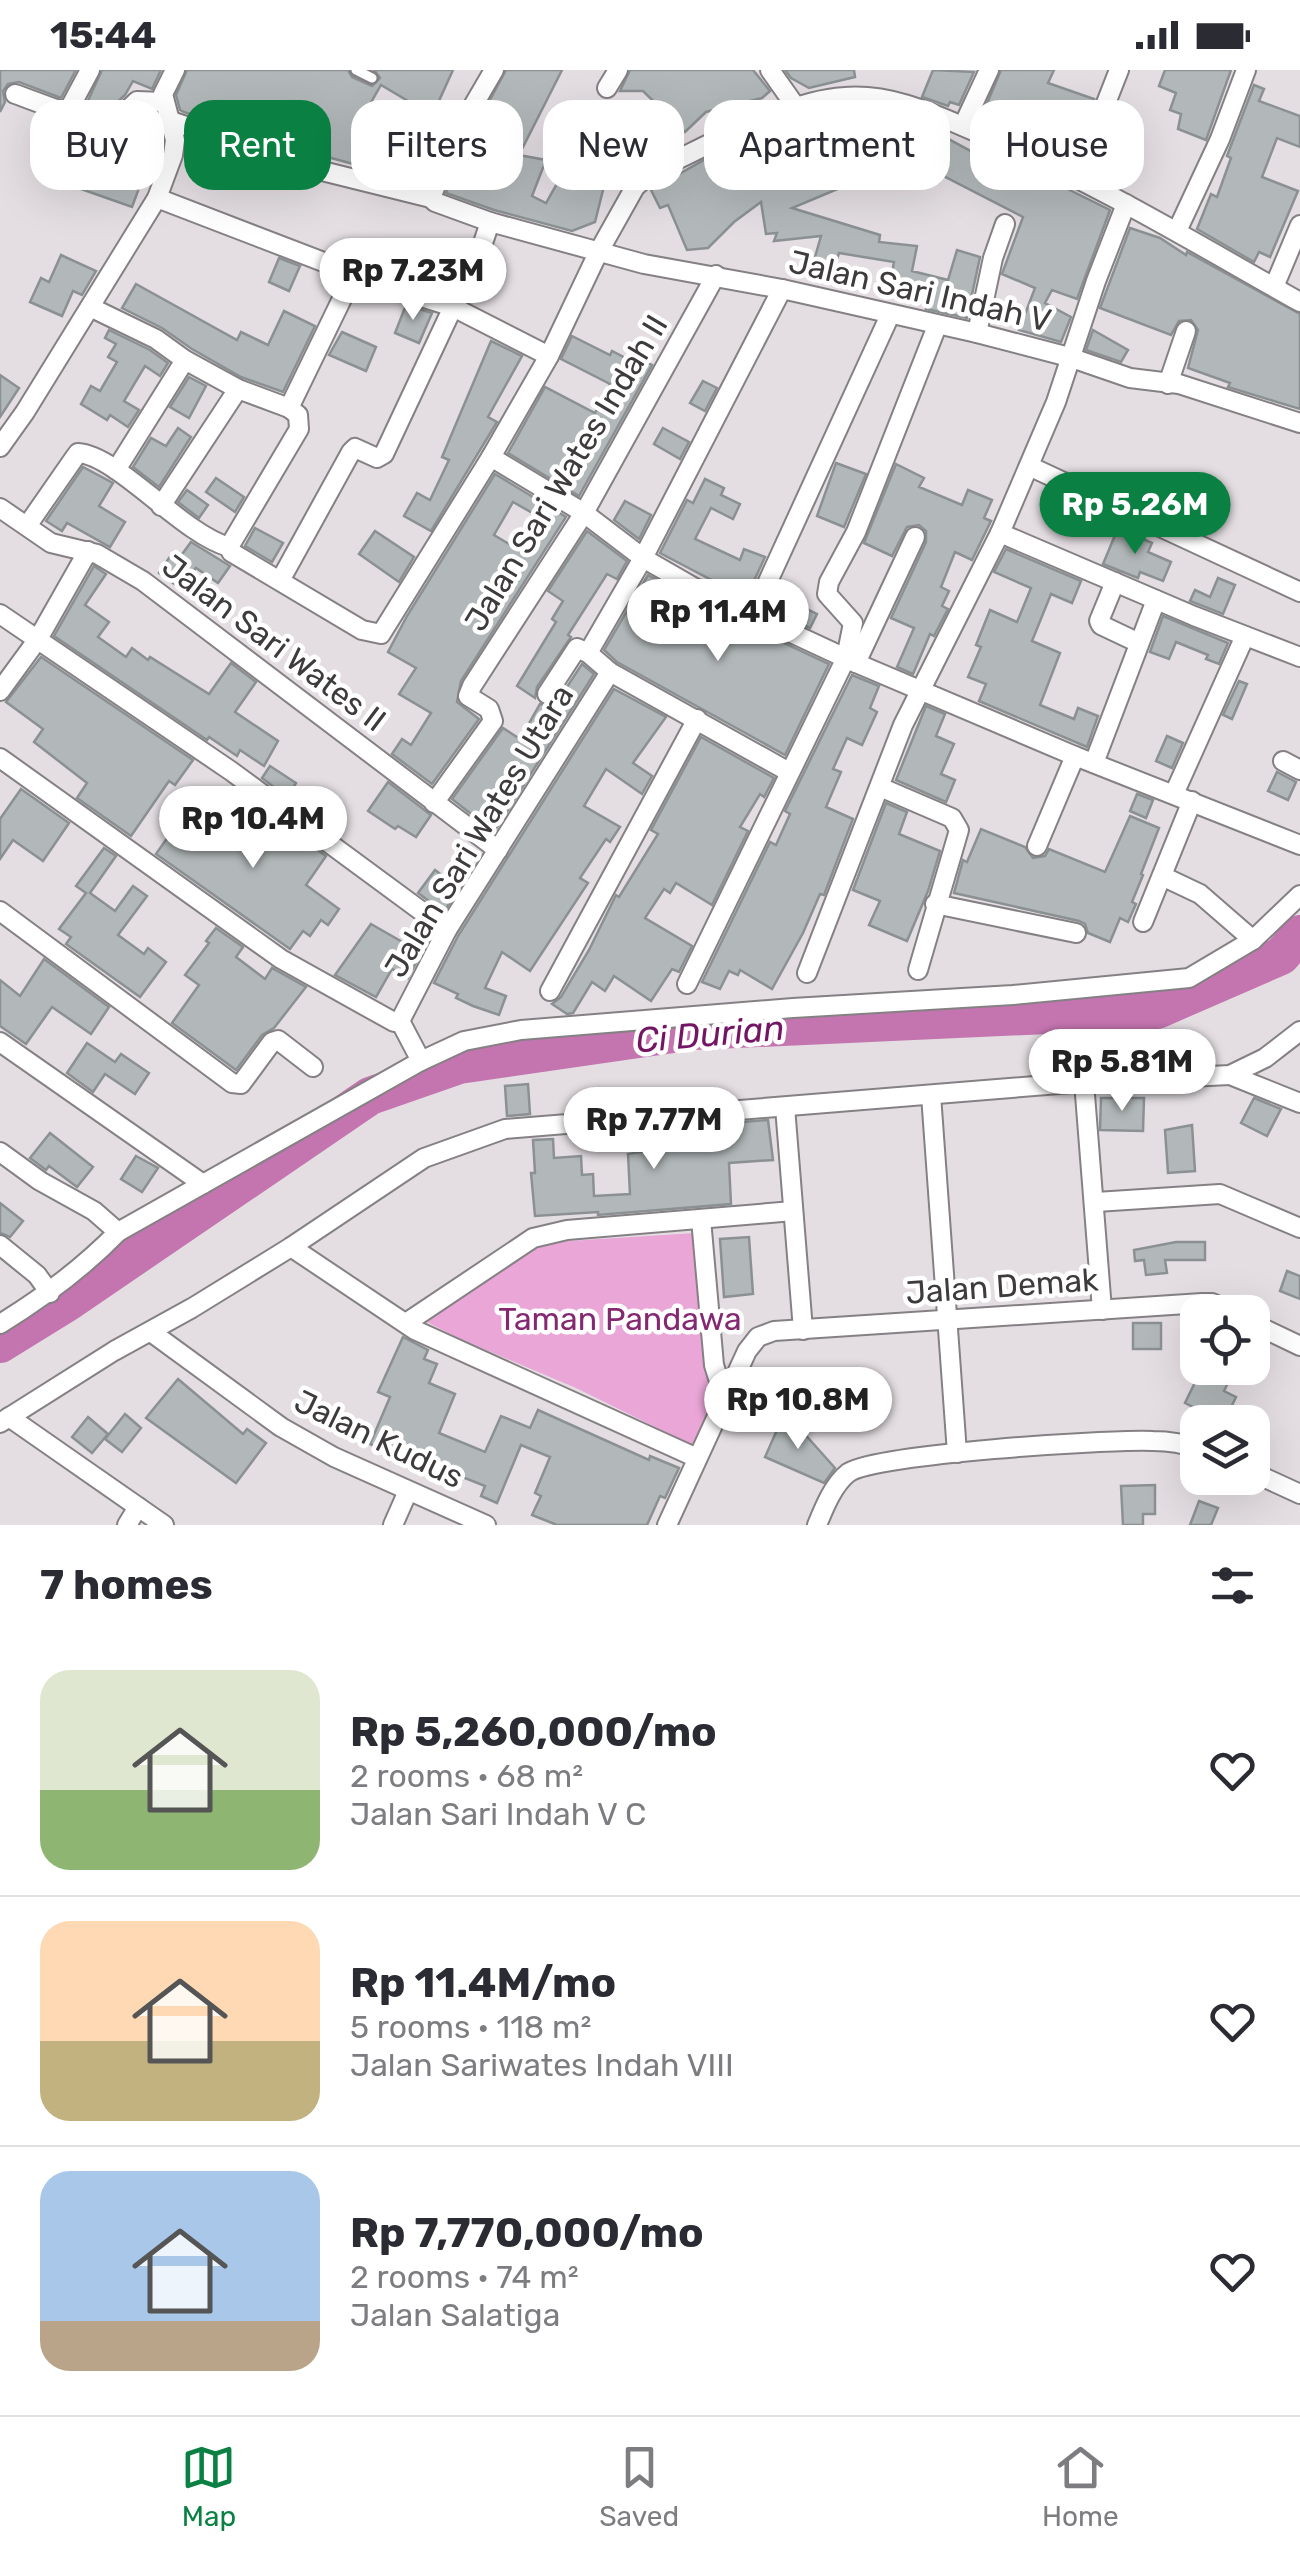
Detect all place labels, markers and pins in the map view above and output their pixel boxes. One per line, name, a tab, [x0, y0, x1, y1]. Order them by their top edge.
pin: Rp 7.23M	[310, 238, 516, 323]
pin: Rp 5.26M	[1032, 472, 1238, 557]
pin: Rp 11.4M	[615, 579, 821, 664]
pin: Rp 10.4M	[150, 786, 356, 871]
pin: Rp 5.81M	[1019, 1029, 1225, 1114]
pin: Rp 7.77M	[551, 1087, 757, 1172]
pin: Rp 10.8M	[695, 1367, 901, 1452]

